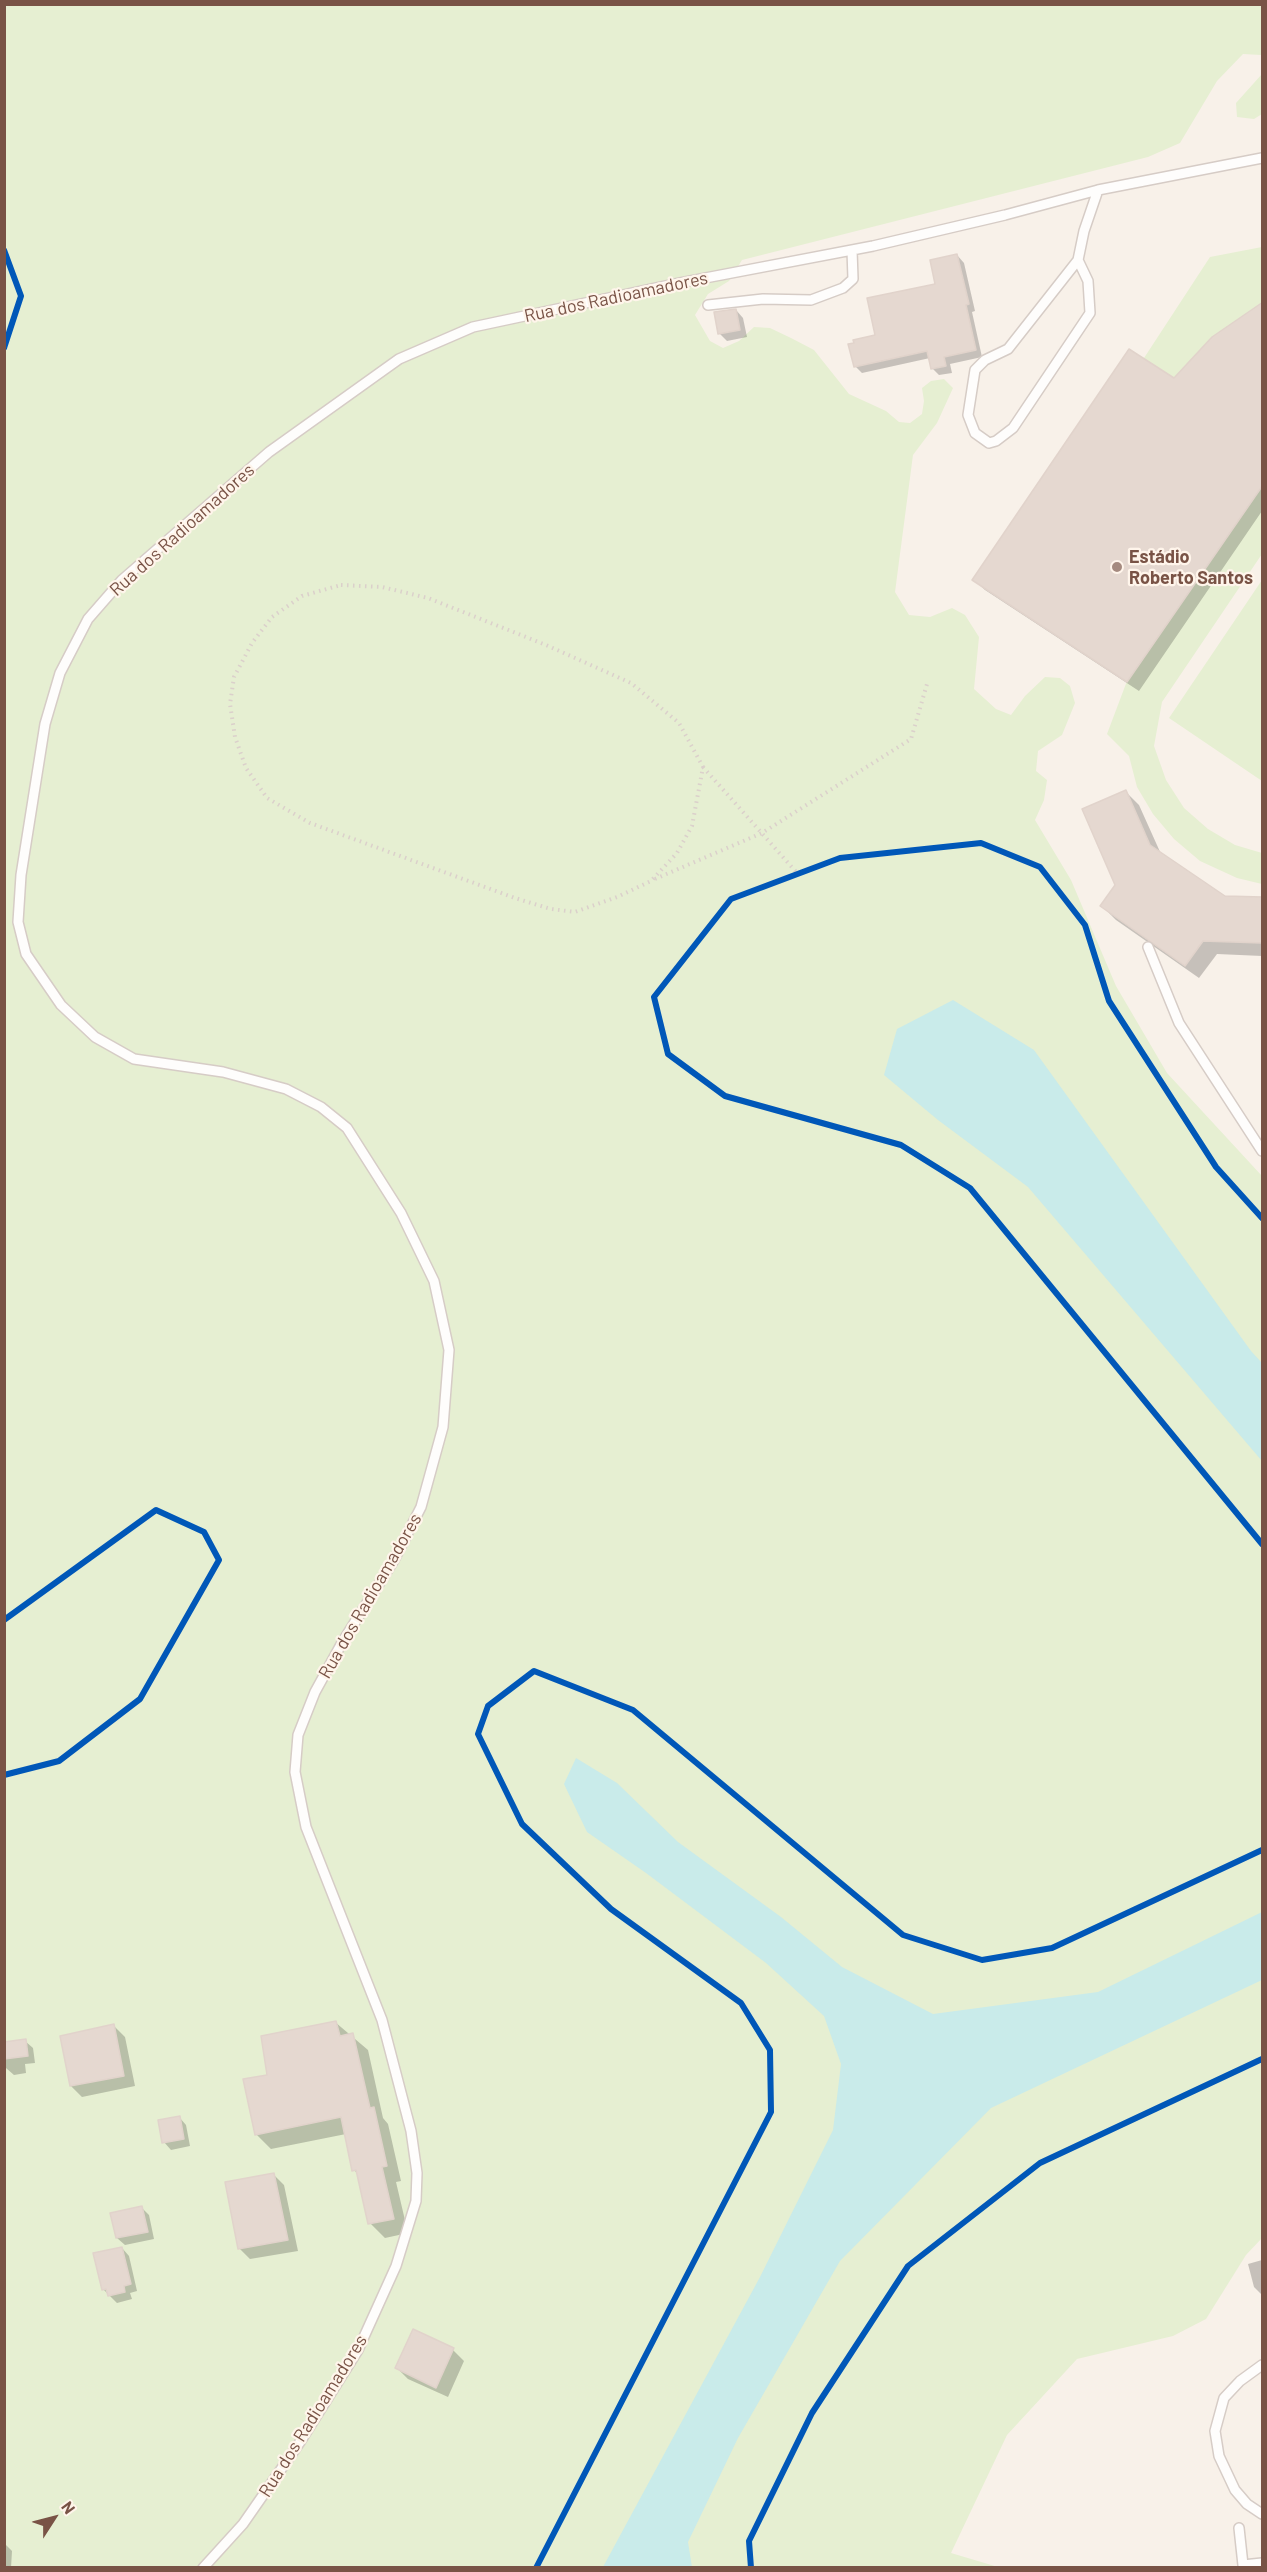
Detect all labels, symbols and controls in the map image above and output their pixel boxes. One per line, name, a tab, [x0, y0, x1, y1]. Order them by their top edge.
street label: Rua dos Radioamadores	[522, 267, 710, 327]
street label: Rua dos Radioamadores	[105, 459, 259, 601]
place label: Estádio Roberto Santos	[1129, 546, 1253, 588]
marker: Estádio Roberto Santos	[1110, 560, 1124, 574]
street label: Rua dos Radioamadores	[314, 1510, 426, 1682]
street label: Rua dos Radioamadores	[254, 2331, 372, 2501]
north arrow	[24, 2488, 84, 2548]
text: N	[58, 2497, 80, 2517]

